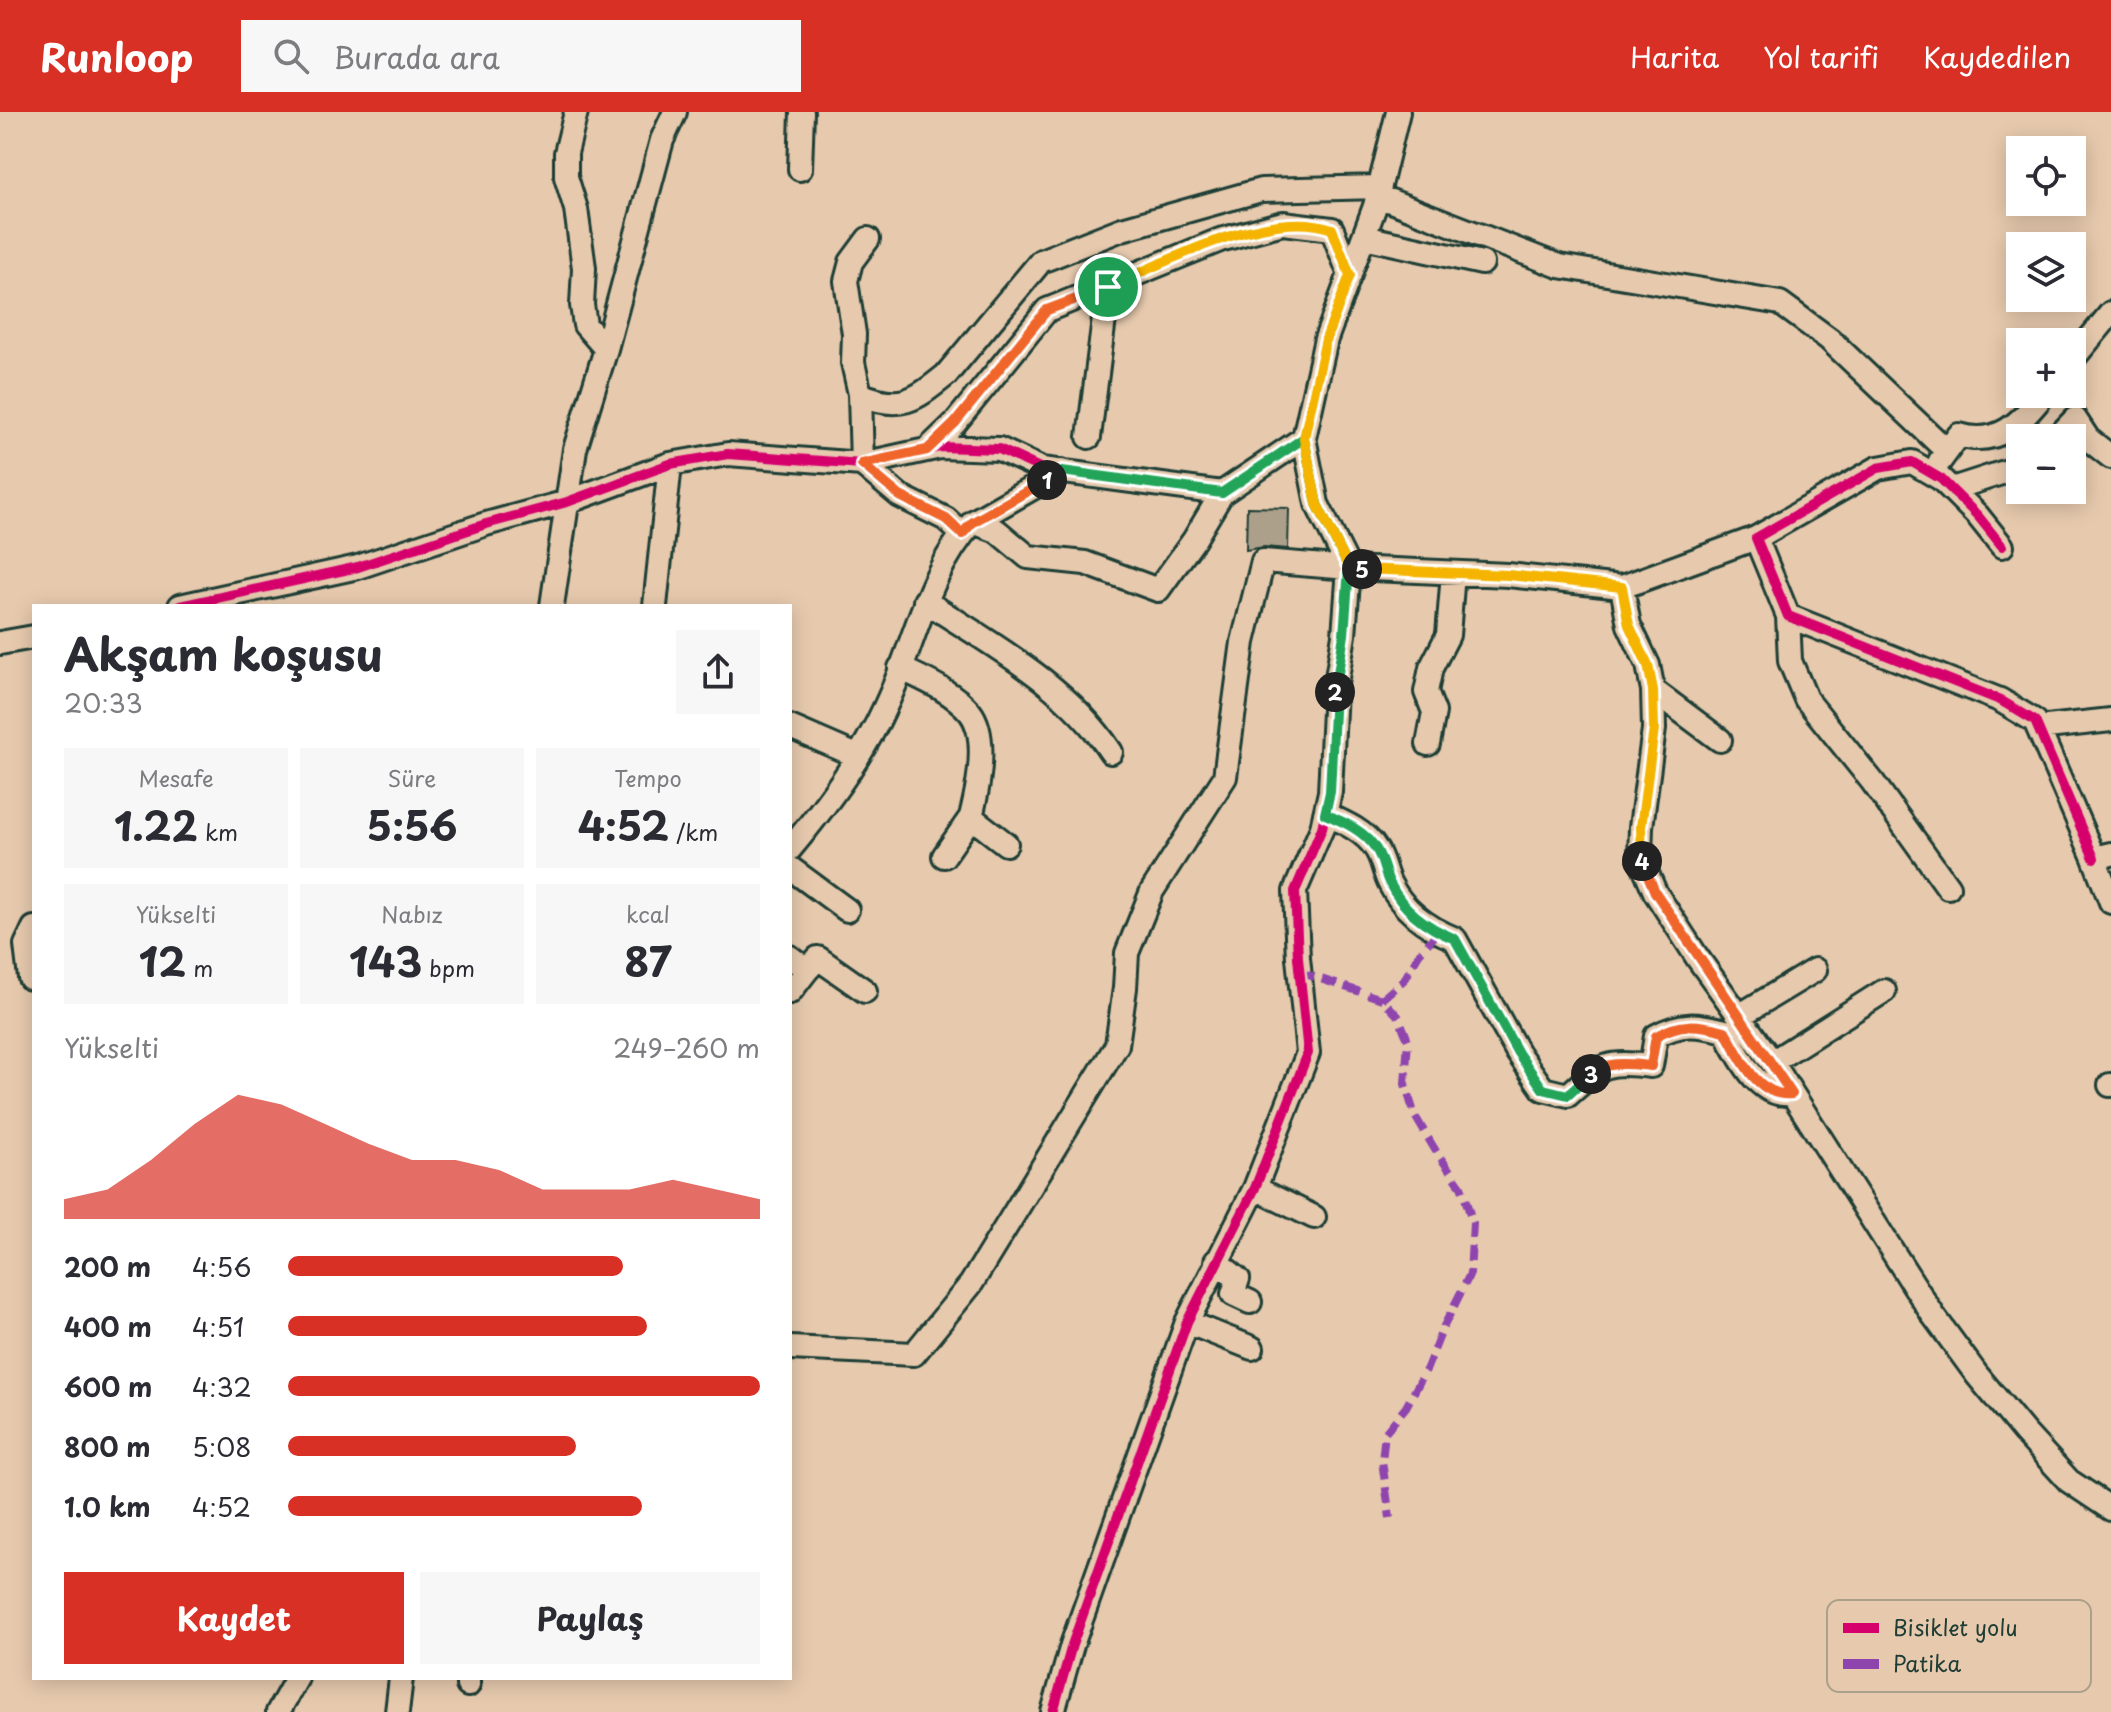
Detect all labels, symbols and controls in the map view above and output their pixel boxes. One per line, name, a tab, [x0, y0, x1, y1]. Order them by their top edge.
search box	[241, 20, 801, 92]
text: Runloop	[40, 28, 193, 85]
icon: search	[269, 34, 313, 78]
text: Burada ara	[333, 34, 500, 79]
text: Harita	[1630, 35, 1719, 78]
text: Yol tarifi	[1763, 35, 1879, 78]
text: Kaydedilen	[1923, 35, 2071, 78]
map controls	[2006, 136, 2086, 504]
button: locate	[2006, 136, 2086, 216]
button: layers	[2006, 232, 2086, 312]
pin	[1074, 253, 1142, 321]
icon: arrive	[1086, 265, 1130, 309]
button: +	[2006, 328, 2086, 408]
button: −	[2006, 424, 2086, 504]
pin: 1	[1027, 460, 1067, 500]
text: 1	[1042, 463, 1052, 496]
pin: 5	[1342, 549, 1382, 589]
text: 5	[1355, 552, 1369, 585]
text: Akşam koşusu	[64, 620, 383, 686]
button: share	[676, 630, 760, 714]
pin: 2	[1315, 672, 1355, 712]
text: 2	[1327, 675, 1343, 708]
text: 20:33	[64, 683, 143, 722]
text: Mesafe	[138, 761, 214, 794]
text: Süre	[388, 761, 436, 794]
text: Tempo	[614, 761, 682, 794]
text: 1.22	[114, 794, 198, 855]
text: 5:56	[367, 794, 457, 855]
text: 4:52	[578, 794, 669, 855]
text: km	[198, 815, 238, 848]
text: /km	[669, 815, 718, 848]
pin: 4	[1622, 841, 1662, 881]
text: 4	[1635, 844, 1649, 877]
text: Yükselti	[136, 897, 216, 930]
text: Nabız	[381, 897, 443, 930]
text: kcal	[626, 897, 670, 930]
text: 12	[139, 930, 186, 991]
text: 143	[349, 930, 422, 991]
text: 87	[624, 930, 672, 991]
text: m	[186, 951, 213, 984]
text: bpm	[422, 951, 475, 984]
text: Yükselti	[64, 1028, 159, 1067]
text: 249–260 m	[613, 1028, 760, 1067]
pin: 3	[1571, 1054, 1611, 1094]
text: 3	[1584, 1057, 1598, 1090]
text: 200 m	[64, 1247, 151, 1286]
text: 4:56	[192, 1247, 251, 1286]
text: 400 m	[64, 1307, 152, 1346]
text: 4:51	[192, 1307, 244, 1346]
text: 600 m	[64, 1367, 152, 1406]
text: 4:32	[192, 1367, 252, 1406]
text: 800 m	[64, 1427, 151, 1466]
text: 5:08	[192, 1427, 251, 1466]
text: 1.0 km	[64, 1487, 151, 1526]
text: 4:52	[192, 1487, 251, 1526]
button: Kaydet	[64, 1572, 404, 1664]
button: Paylaş	[420, 1572, 760, 1664]
legend	[1827, 1600, 2091, 1692]
text: Bisiklet yolu	[1893, 1610, 2018, 1643]
text: Patika	[1893, 1646, 1962, 1679]

